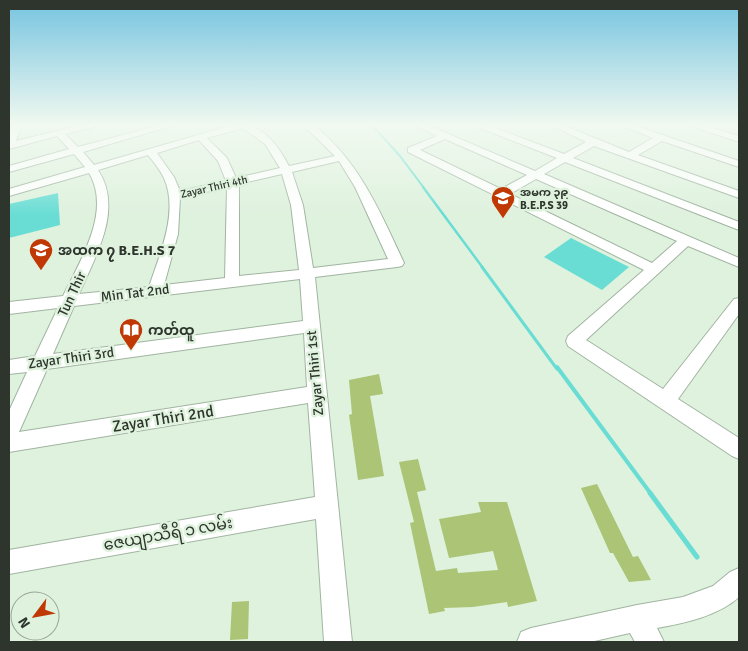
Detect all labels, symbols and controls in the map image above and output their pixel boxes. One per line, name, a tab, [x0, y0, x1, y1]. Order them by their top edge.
street label: Zayar Thiri 4th	[179, 173, 249, 201]
school or university icon: အမက ၃၉ B.E.P.S 39	[490, 185, 516, 219]
place label: အမက ၃၉ B.E.P.S 39	[520, 186, 569, 212]
school or university icon: အထက ၇ B.E.H.S 7	[28, 237, 54, 271]
place label: အထက ၇ B.E.H.S 7	[58, 242, 176, 262]
street label: Tun Thir	[54, 268, 90, 319]
street label: Min Tat 2nd	[100, 280, 170, 306]
library icon: ကတ်ထူ	[118, 317, 144, 351]
place label: ကတ်ထူ	[148, 320, 195, 342]
street label: Zayar Thiri 1st	[303, 330, 327, 416]
street label: Zayar Thiri 3rd	[27, 344, 115, 372]
street label: Zayar Thiri 2nd	[111, 401, 215, 437]
street label: ဇေယျာသီရိ ၁ လမ်း	[102, 511, 235, 558]
north arrow	[10, 591, 60, 641]
text: N	[15, 614, 34, 631]

